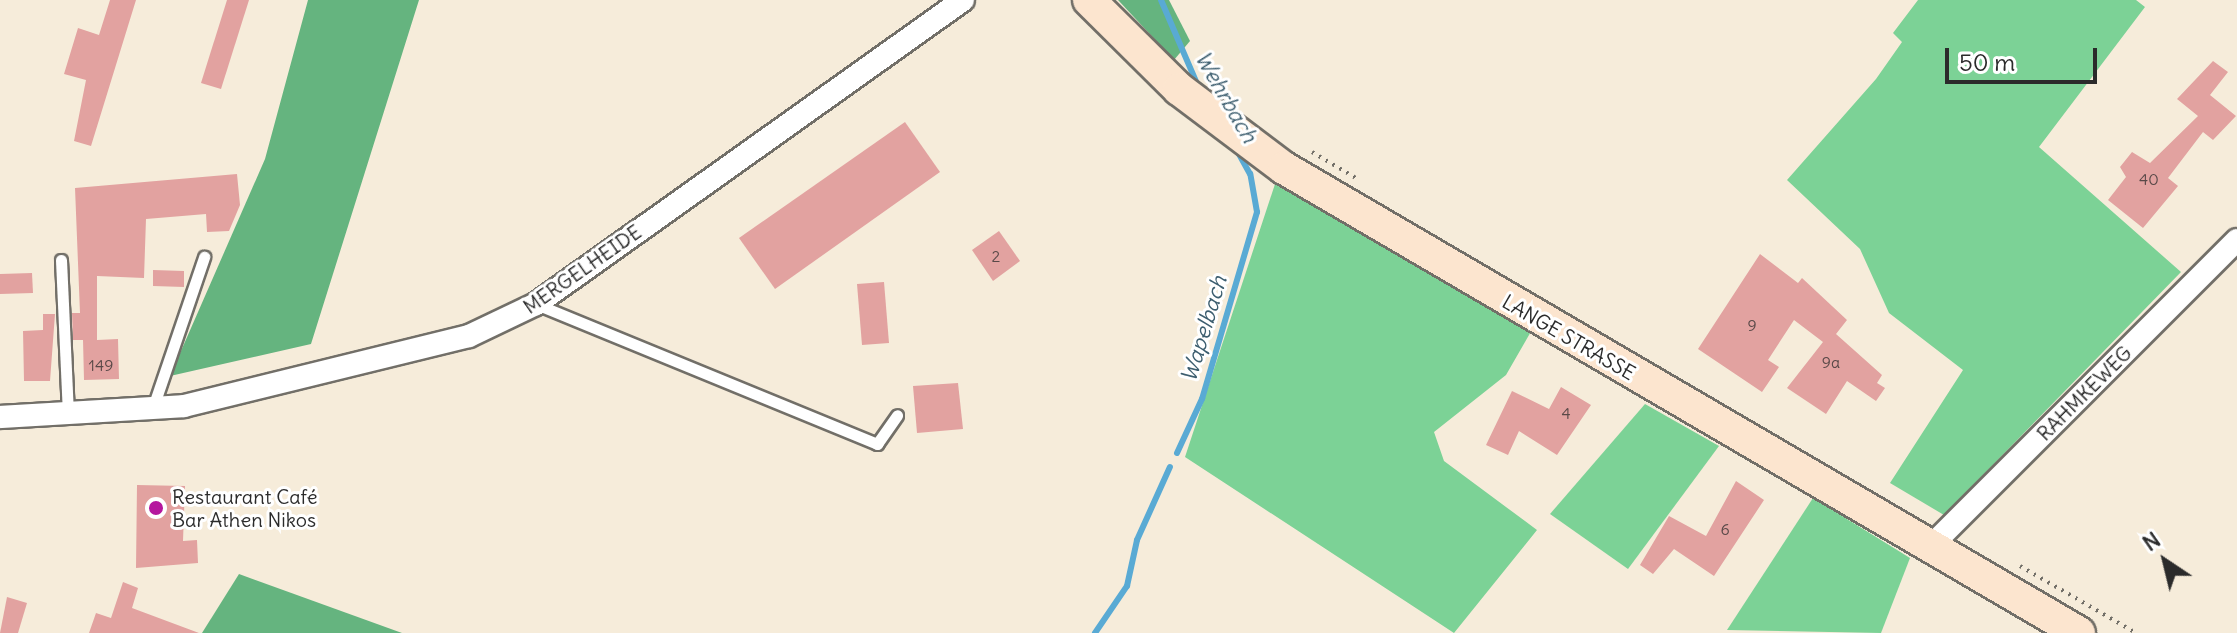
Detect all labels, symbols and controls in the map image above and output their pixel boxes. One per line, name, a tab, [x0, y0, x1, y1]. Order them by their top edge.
scale bar	[1949, 32, 2101, 82]
water label: Wehrbach	[1189, 47, 1263, 147]
text: 50 m	[1959, 47, 2015, 77]
house number: 40	[2139, 169, 2159, 189]
street label: MERGELHEIDE	[518, 219, 646, 319]
house number: 2	[992, 246, 1000, 266]
water label: Wapelbach	[1175, 273, 1233, 385]
street label: LANGE STRASSE	[1498, 289, 1640, 385]
house number: 9	[1747, 315, 1757, 335]
street label: RAHMKEWEG	[2032, 341, 2136, 445]
house number: 9a	[1822, 352, 1840, 372]
house number: 149	[89, 355, 113, 375]
house number: 4	[1561, 403, 1571, 423]
place label: Restaurant Café Bar Athen Nikos	[172, 484, 317, 531]
marker: Restaurant Café Bar Athen Nikos	[147, 499, 165, 517]
house number: 6	[1720, 519, 1730, 539]
north arrow	[2125, 521, 2205, 601]
text: N	[2137, 526, 2165, 557]

